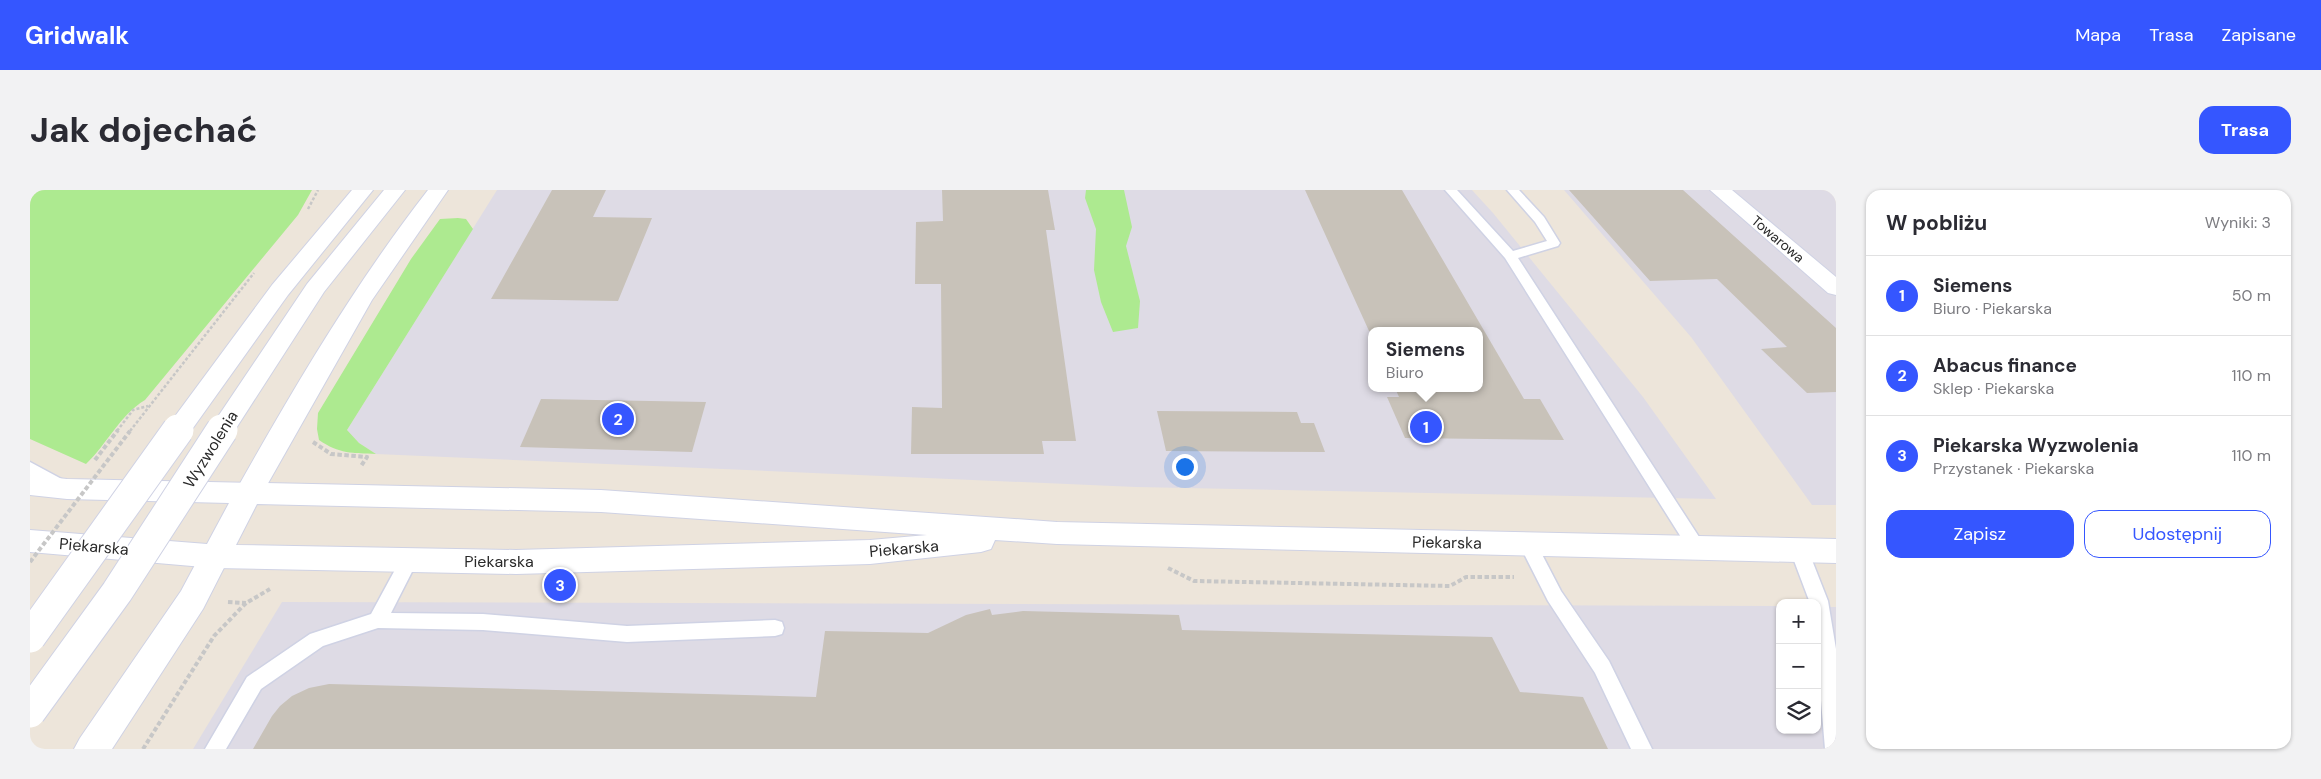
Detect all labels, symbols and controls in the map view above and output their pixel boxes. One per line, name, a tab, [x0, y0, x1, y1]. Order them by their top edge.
text: Gridwalk	[25, 20, 129, 51]
text: Mapa	[2075, 23, 2121, 47]
text: Trasa	[2149, 23, 2193, 47]
text: Zapisane	[2221, 23, 2296, 47]
button: Trasa	[2199, 106, 2291, 154]
text: Jak dojechać	[30, 107, 257, 153]
text: W pobliżu	[1886, 209, 1987, 237]
street label: Towarowa	[1748, 212, 1808, 266]
text: Wyniki: 3	[2205, 212, 2271, 233]
text: Siemens	[1933, 273, 2012, 298]
text: 1	[1899, 285, 1905, 306]
text: 50 m	[2232, 285, 2271, 306]
text: Biuro · Piekarska	[1933, 298, 2052, 319]
popup	[1368, 327, 1483, 392]
text: Siemens	[1386, 337, 1465, 362]
text: Abacus finance	[1933, 353, 2077, 378]
text: Biuro	[1386, 362, 1424, 383]
text: 2	[1897, 365, 1907, 386]
text: 110 m	[2232, 365, 2271, 386]
text: Sklep · Piekarska	[1933, 378, 2054, 399]
pin: 2	[602, 400, 634, 438]
street label: Wyzwolenia	[178, 407, 243, 492]
pin: 1	[1410, 408, 1442, 446]
text: Piekarska Wyzwolenia	[1933, 433, 2139, 458]
text: 3	[1897, 445, 1907, 466]
text: 110 m	[2232, 445, 2271, 466]
your location	[1172, 454, 1198, 480]
text: Przystanek · Piekarska	[1933, 458, 2094, 479]
button: Zapisz	[1886, 510, 2074, 558]
button: Udostępnij	[2084, 510, 2271, 558]
street label: Piekarska	[1412, 531, 1482, 554]
street label: Piekarska	[58, 533, 130, 560]
street label: Piekarska	[868, 535, 940, 562]
street label: Piekarska	[464, 551, 534, 572]
pin: 3	[544, 566, 576, 604]
map controls	[1776, 599, 1821, 734]
button: +	[1776, 599, 1821, 644]
button: −	[1776, 644, 1821, 689]
button: layers	[1776, 689, 1821, 734]

